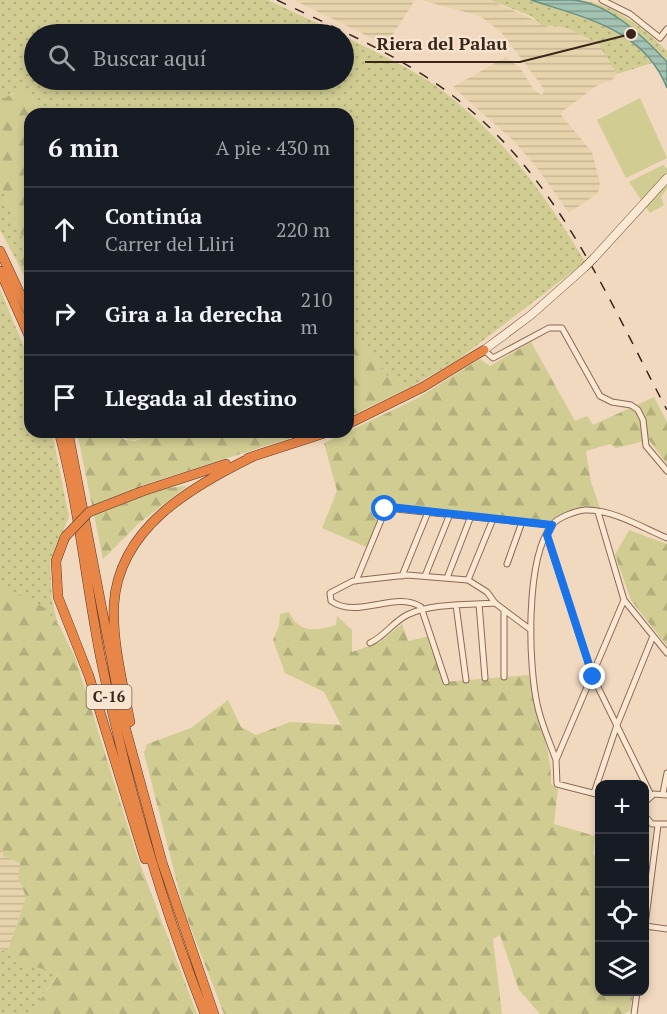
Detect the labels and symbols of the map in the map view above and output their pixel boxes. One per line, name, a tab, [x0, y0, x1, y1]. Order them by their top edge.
callout: Riera del Palau	[365, 26, 520, 62]
text: Riera del Palau	[377, 31, 507, 55]
route start	[371, 495, 397, 521]
route end	[579, 663, 605, 689]
road number: C-16	[86, 685, 132, 709]

